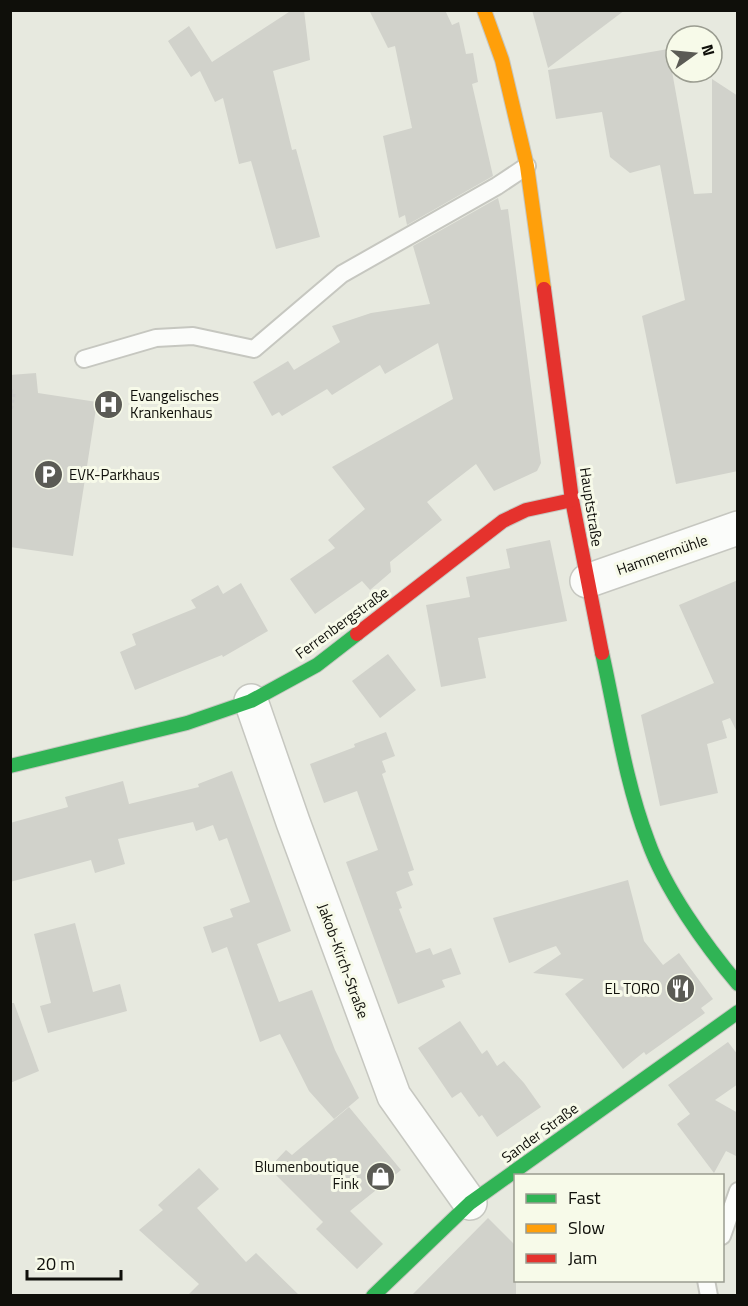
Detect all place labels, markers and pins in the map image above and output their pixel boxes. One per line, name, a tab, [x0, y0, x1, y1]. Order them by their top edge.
place label: Evangelisches Krankenhaus	[130, 384, 219, 424]
hospital icon: Evangelisches Krankenhaus	[93, 389, 125, 421]
parking icon: EVK-Parkhaus	[32, 459, 64, 491]
place label: EVK-Parkhaus	[69, 463, 160, 486]
restaurant icon: EL TORO	[665, 973, 697, 1005]
place label: EL TORO	[605, 977, 660, 1000]
place label: Blumenboutique Fink	[254, 1155, 359, 1195]
shop icon: Blumenboutique Fink	[364, 1160, 396, 1192]

